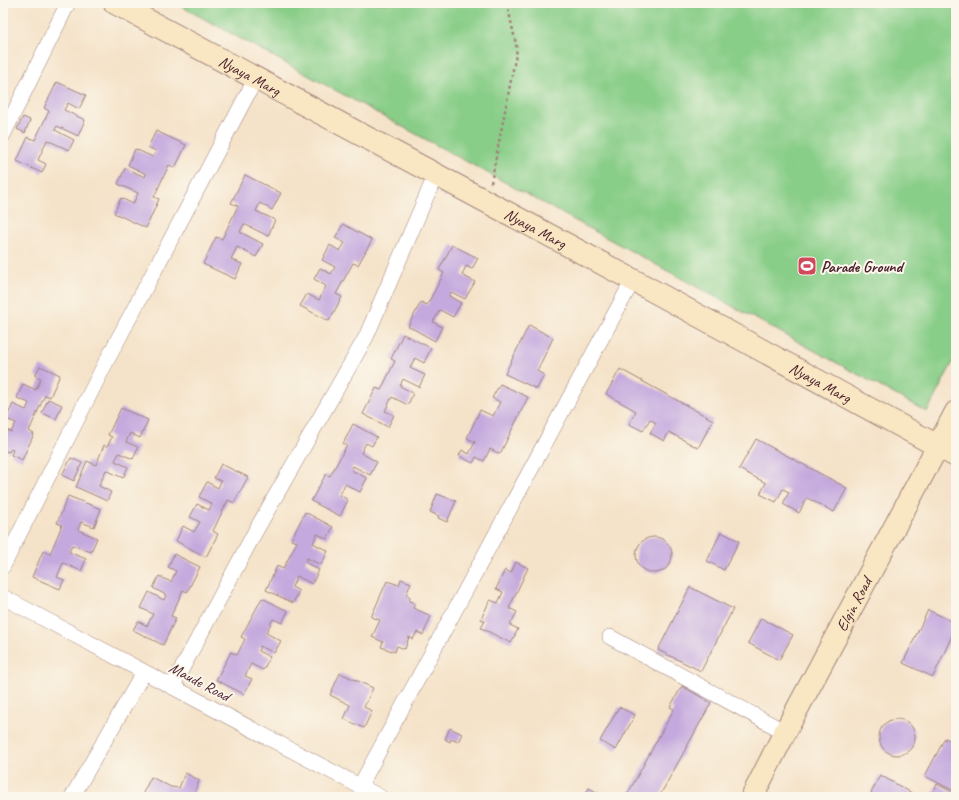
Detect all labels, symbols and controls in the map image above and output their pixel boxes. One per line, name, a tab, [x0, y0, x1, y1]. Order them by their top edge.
street label: Nyaya Marg	[215, 51, 285, 101]
street label: Nyaya Marg	[501, 204, 571, 254]
sports icon: Parade Ground	[796, 255, 818, 277]
place label: Parade Ground	[821, 257, 905, 277]
street label: Nyaya Marg	[786, 358, 856, 409]
street label: Elgin Road	[832, 572, 878, 635]
street label: Maude Road	[166, 658, 236, 708]

